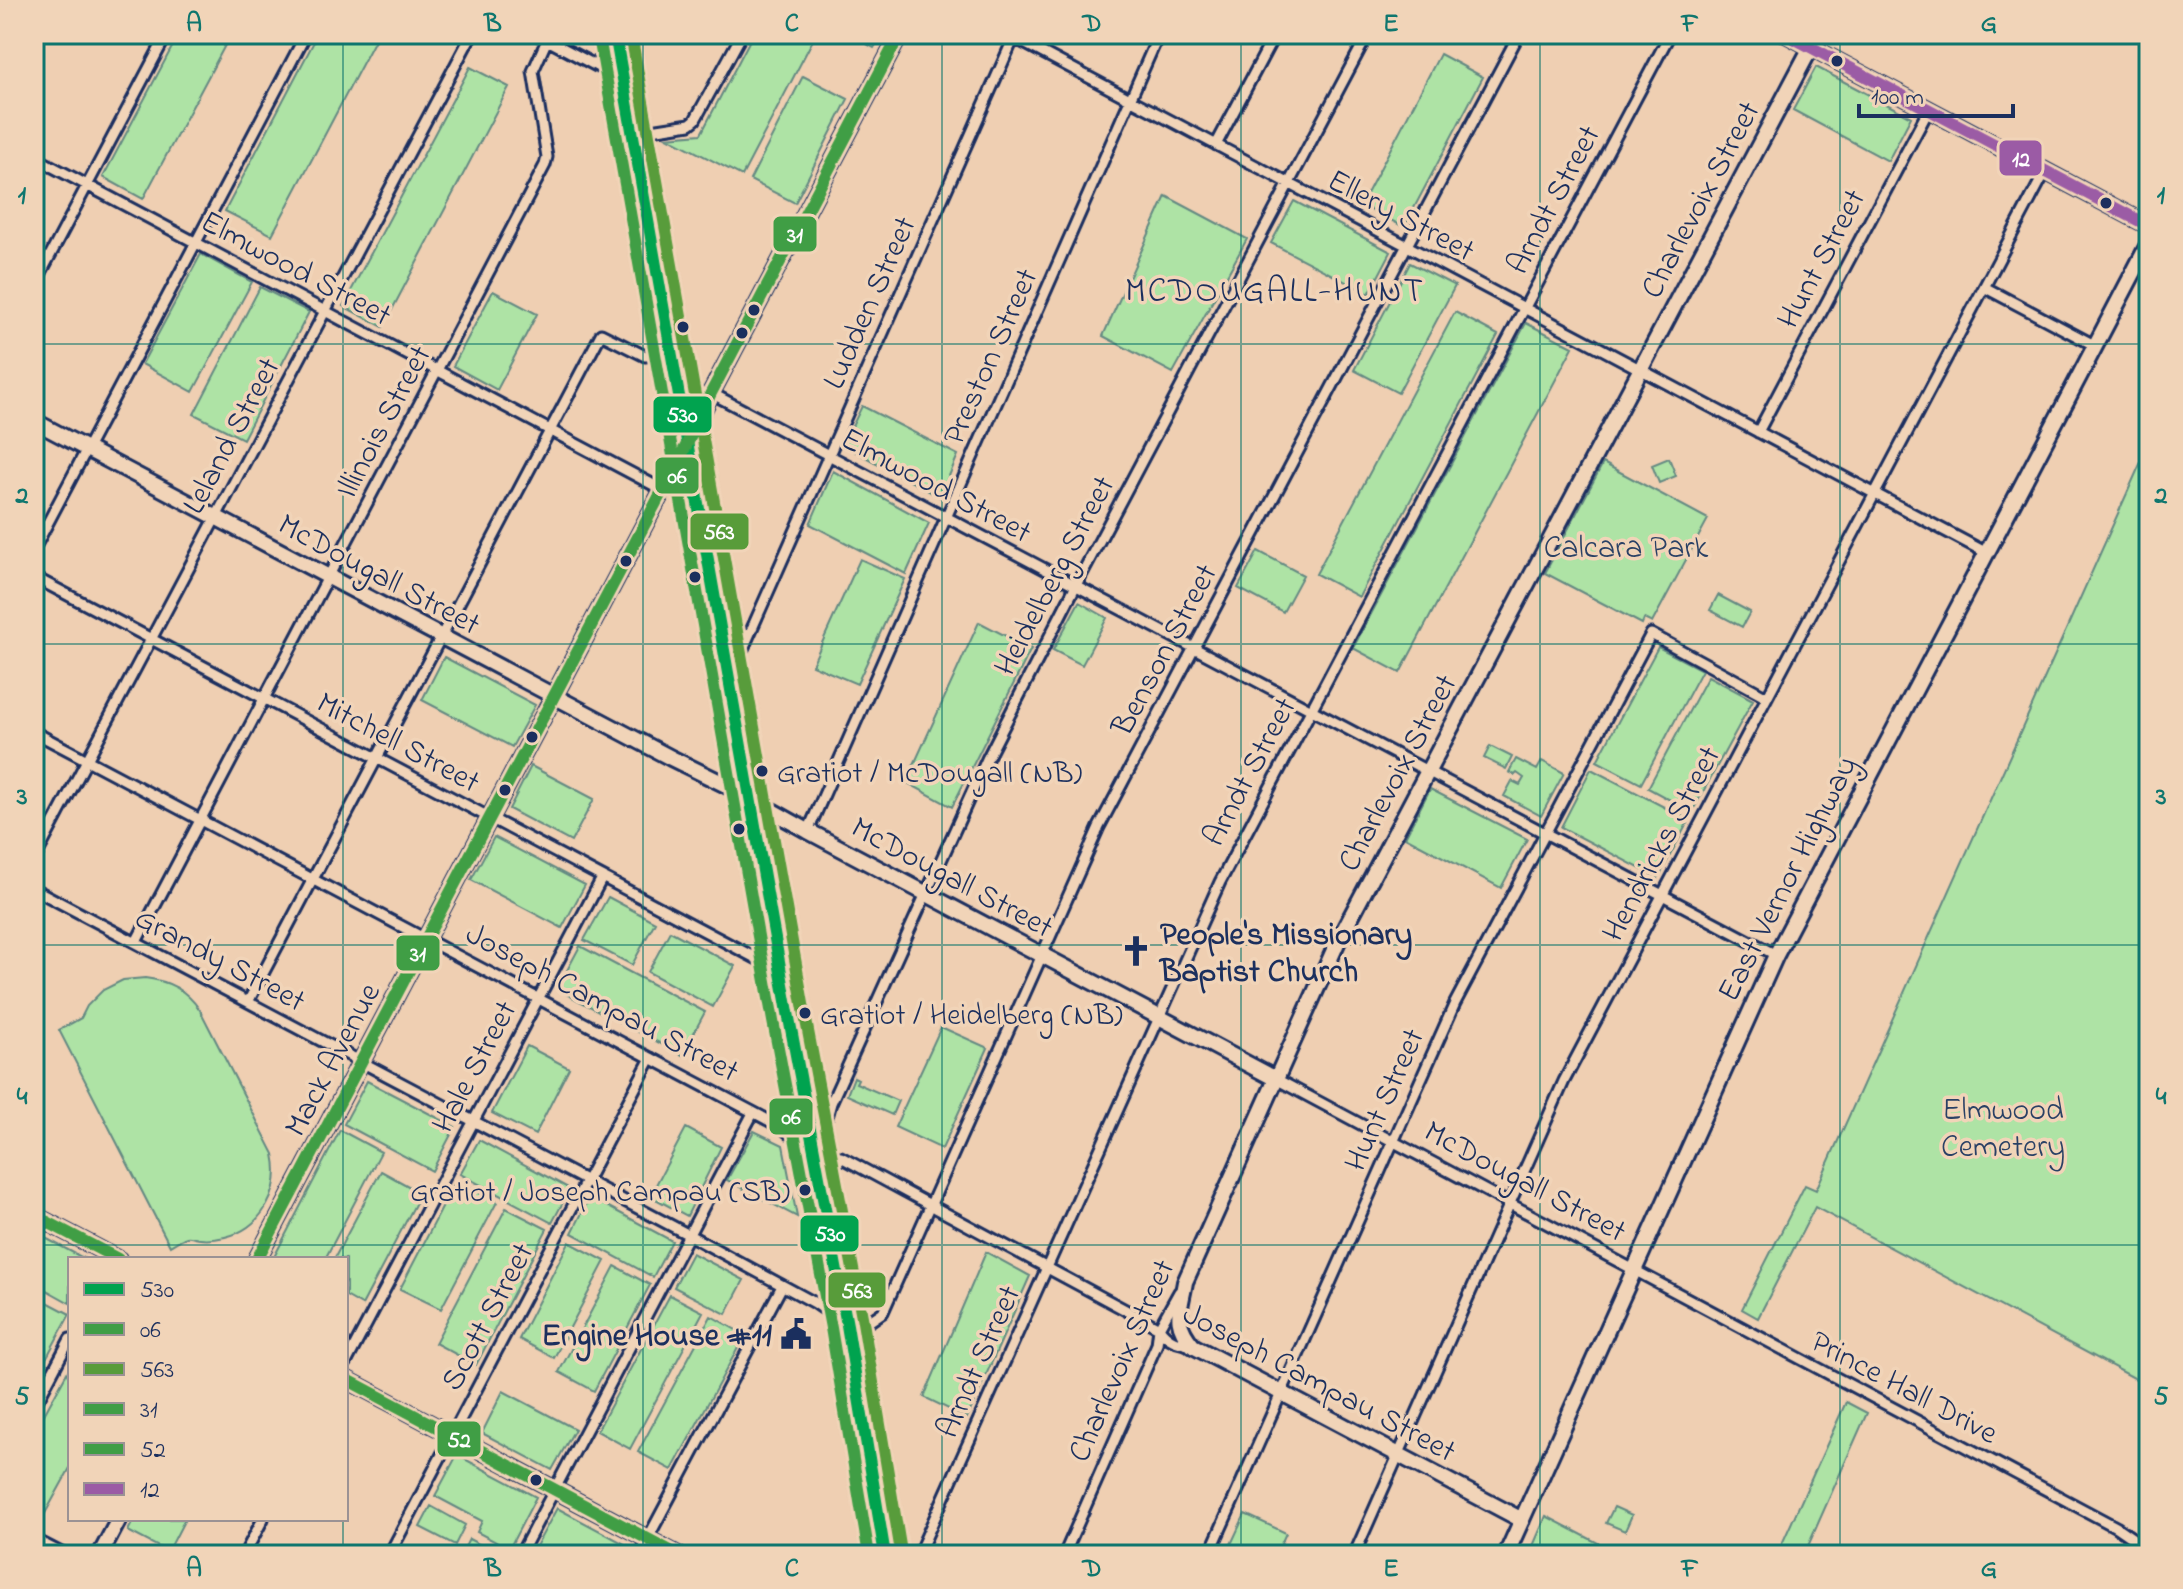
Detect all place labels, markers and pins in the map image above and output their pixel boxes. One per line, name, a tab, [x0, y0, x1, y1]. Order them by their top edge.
unlabelled marker	[1829, 53, 1845, 69]
unlabelled marker	[2098, 195, 2114, 211]
unlabelled marker	[746, 302, 762, 318]
unlabelled marker	[675, 319, 691, 335]
unlabelled marker	[734, 325, 750, 341]
unlabelled marker	[618, 553, 634, 569]
unlabelled marker	[687, 569, 703, 585]
unlabelled marker	[524, 729, 540, 745]
place label: Gratiot / McDougall (NB)	[777, 753, 1082, 797]
marker: Gratiot / McDougall (NB)	[754, 763, 770, 779]
unlabelled marker	[497, 782, 513, 798]
unlabelled marker	[731, 821, 747, 837]
place label: People's Missionary Baptist Church	[1158, 913, 1412, 997]
church icon: People's Missionary Baptist Church	[1119, 934, 1153, 968]
place label: Gratiot / Heidelberg (NB)	[820, 995, 1123, 1039]
marker: Gratiot / Heidelberg (NB)	[797, 1005, 813, 1021]
place label: Gratiot / Joseph Campau (SB)	[410, 1172, 790, 1216]
marker: Gratiot / Joseph Campau (SB)	[797, 1182, 813, 1198]
place label: Engine House #11	[542, 1314, 772, 1362]
public building icon: Engine House #11	[779, 1317, 813, 1351]
unlabelled marker	[528, 1472, 544, 1488]

